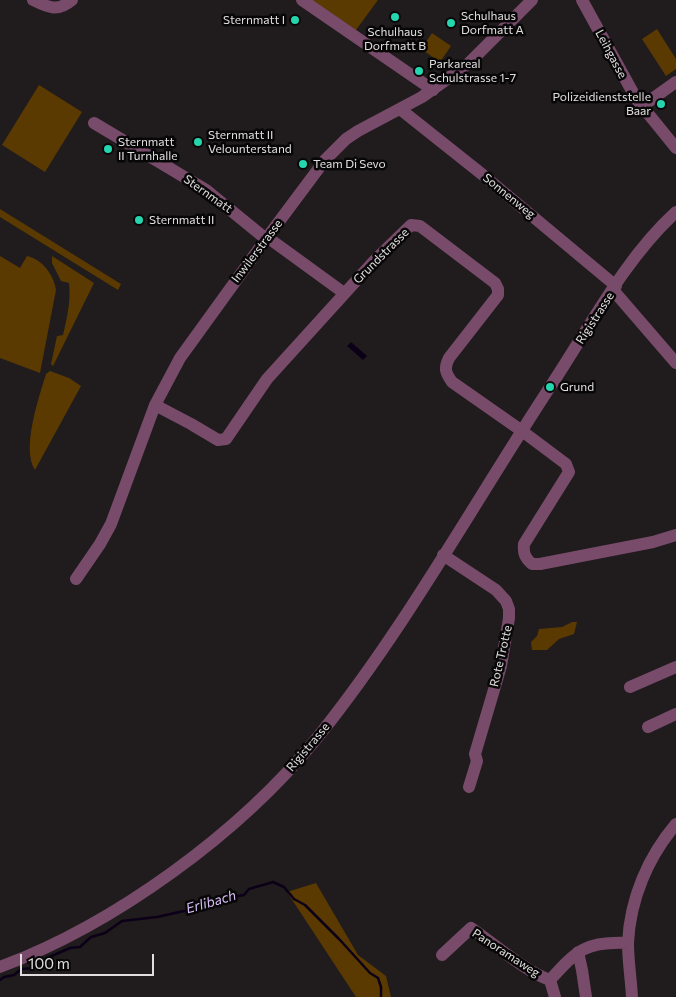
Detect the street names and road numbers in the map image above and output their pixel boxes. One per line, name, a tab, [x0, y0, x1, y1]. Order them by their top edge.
street label: Leihgasse	[592, 27, 630, 81]
street label: Sonnenweg	[480, 171, 538, 221]
street label: Sternmatt	[181, 172, 235, 216]
street label: Inwilerstrasse	[229, 217, 285, 285]
street label: Grundstrasse	[350, 225, 412, 287]
street label: Rigistrasse	[573, 289, 617, 347]
street label: Rote Trotte	[487, 624, 515, 688]
street label: Rigistrasse	[283, 720, 333, 774]
street label: Panoramaweg	[470, 926, 542, 980]

